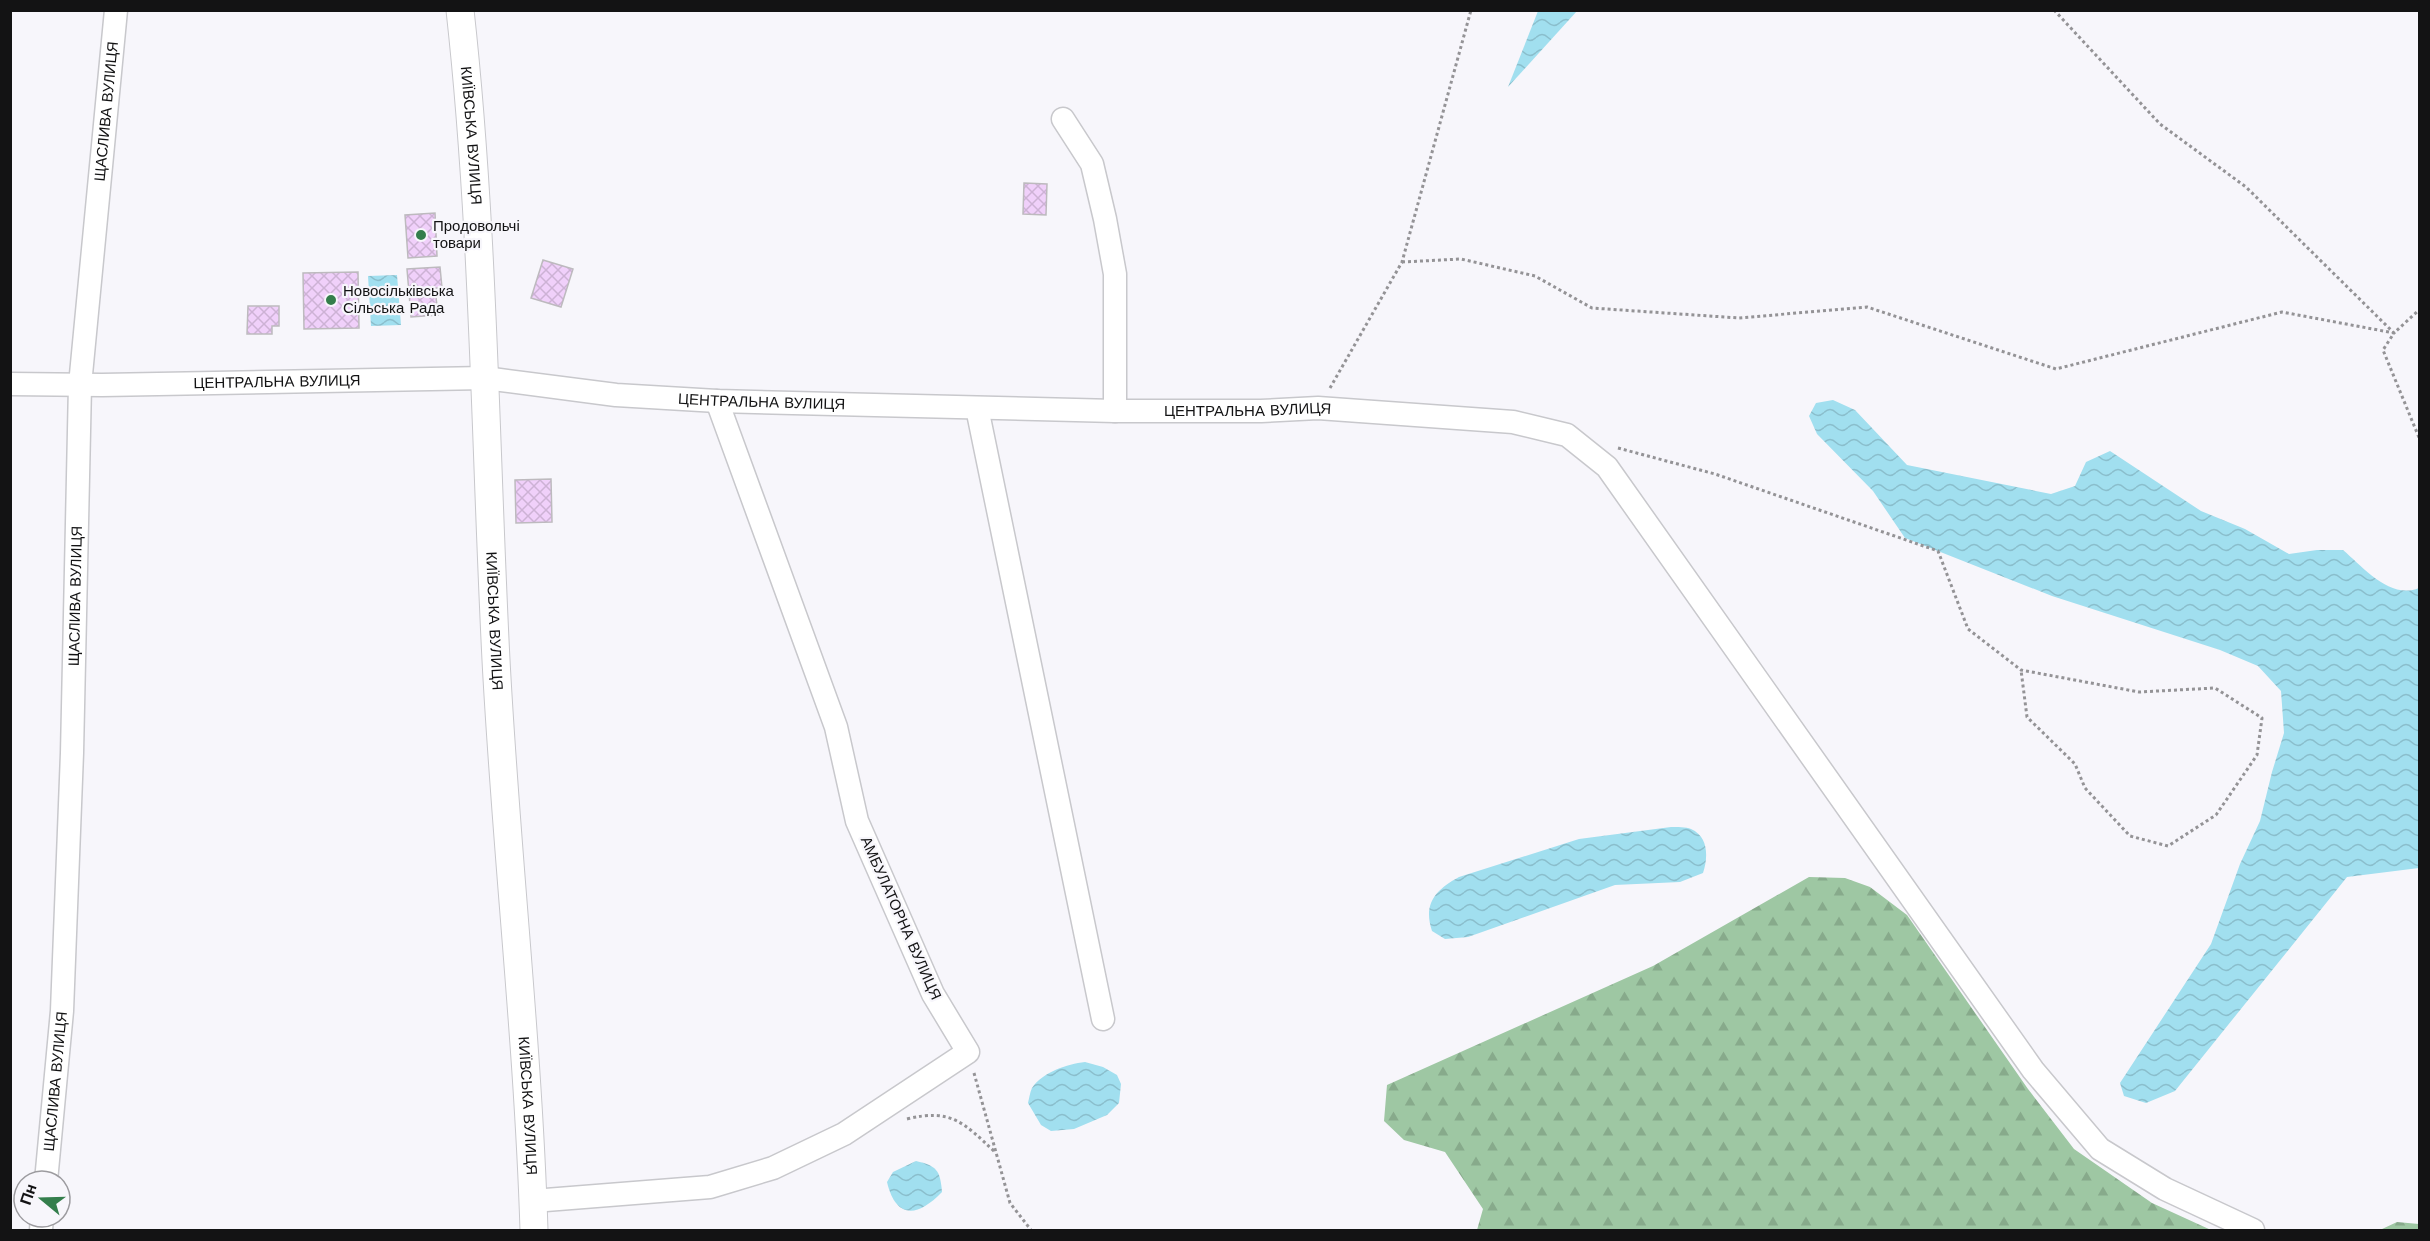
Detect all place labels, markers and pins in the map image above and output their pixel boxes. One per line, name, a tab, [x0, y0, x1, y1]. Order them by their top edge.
place label: Продовольчі товари	[433, 217, 520, 252]
marker: Продовольчі товари	[414, 228, 428, 242]
place label: Новосільківська Сільська Рада	[343, 282, 455, 317]
marker: Новосільківська Сільська Рада	[324, 293, 338, 307]

